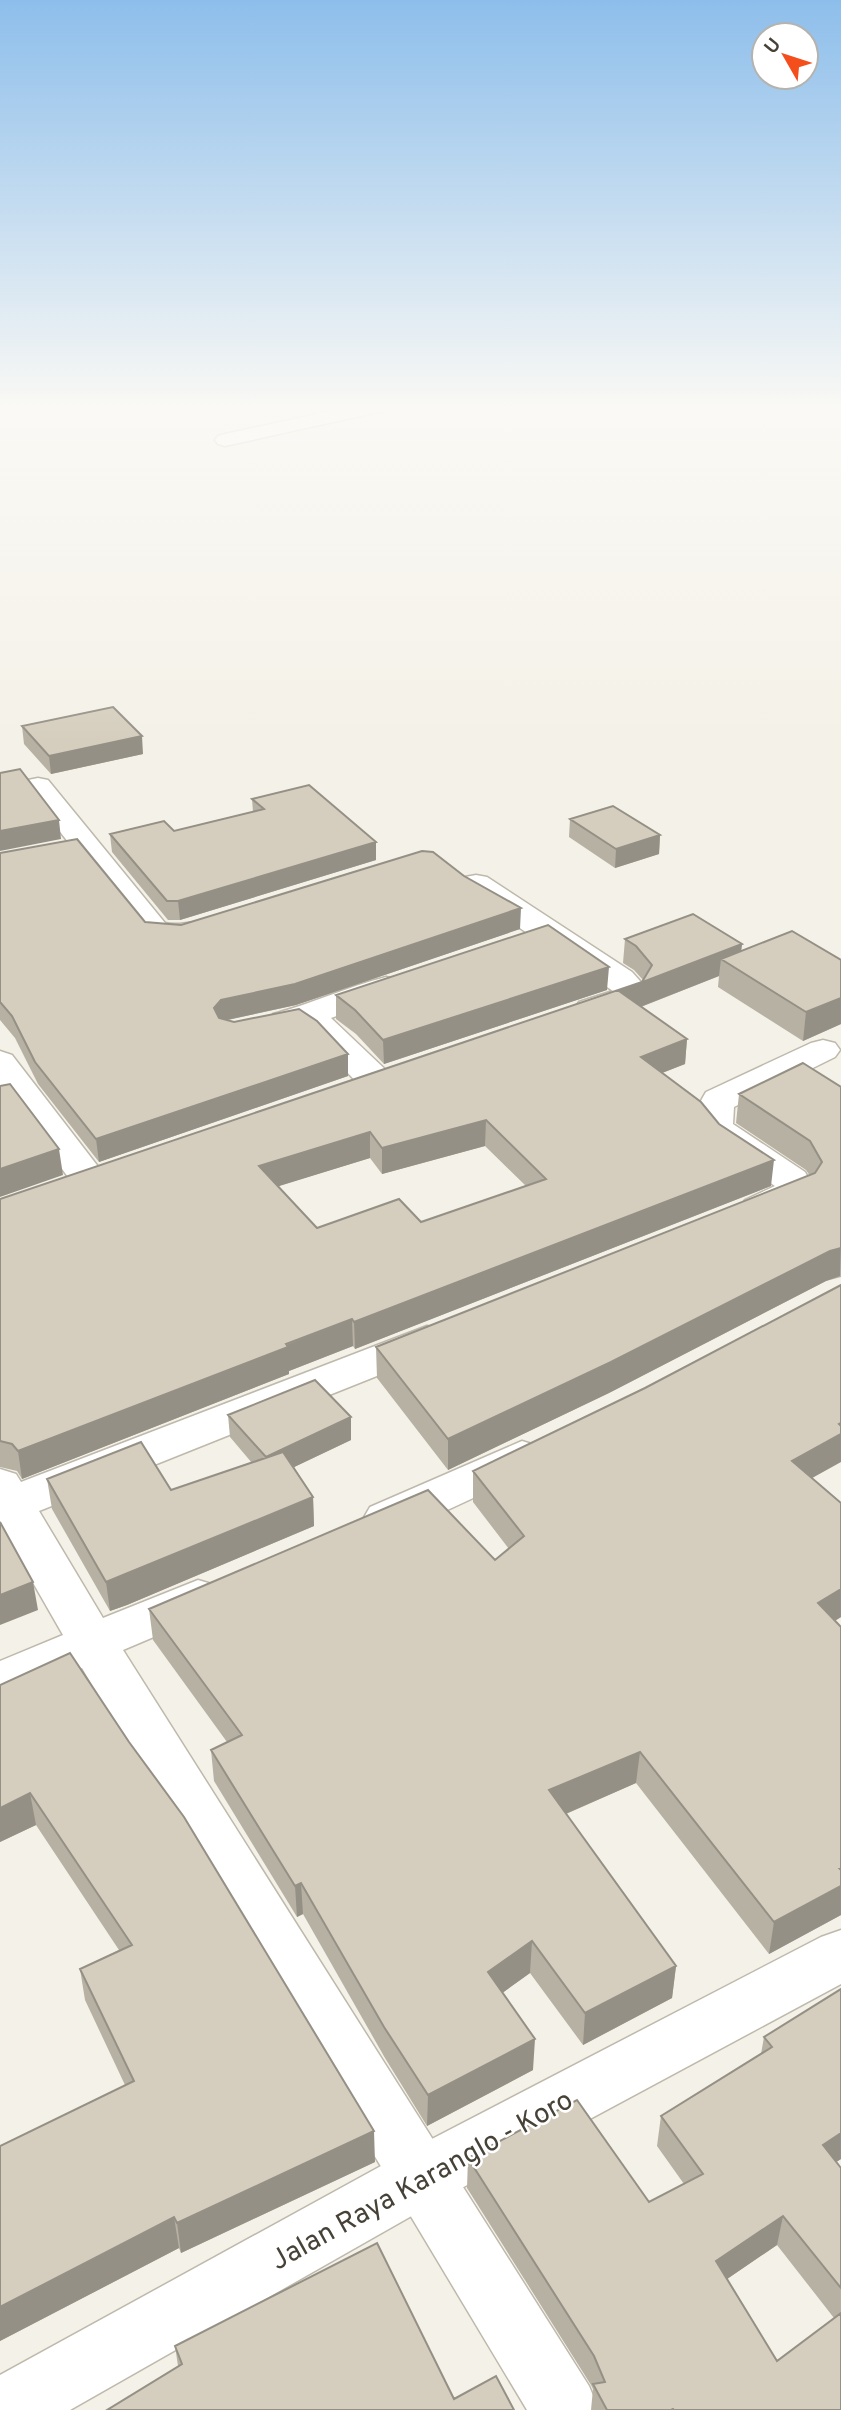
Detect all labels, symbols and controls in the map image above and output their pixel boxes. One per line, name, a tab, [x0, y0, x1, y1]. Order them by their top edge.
north arrow	[750, 21, 820, 91]
text: U	[760, 34, 787, 59]
street label: Jalan Raya Karanglo - Koro	[265, 2083, 580, 2280]

